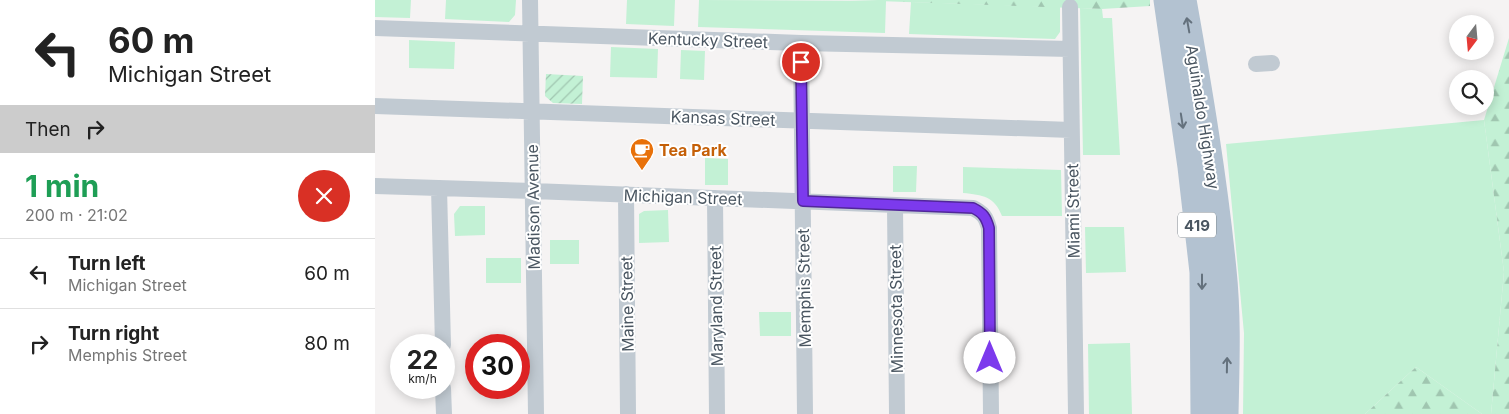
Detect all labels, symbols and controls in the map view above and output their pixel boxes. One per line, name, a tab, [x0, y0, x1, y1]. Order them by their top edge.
north arrow	[1449, 15, 1494, 60]
map controls	[1449, 15, 1494, 115]
one-way arrow	[1183, 17, 1193, 33]
text: 60 m	[108, 19, 195, 61]
icon: left	[25, 20, 90, 85]
street label: Kentucky Street	[648, 28, 768, 52]
pin	[780, 41, 822, 83]
street label: Aguinaldo Highway	[1182, 43, 1224, 191]
icon: arrive	[787, 48, 815, 76]
text: Michigan Street	[108, 61, 271, 87]
button: search	[1449, 70, 1494, 115]
street label: Kansas Street	[670, 106, 776, 130]
one-way arrow	[1178, 112, 1188, 128]
icon: right	[81, 115, 109, 143]
text: Then	[25, 118, 71, 141]
cafe icon: Tea Park	[629, 137, 655, 171]
place label: Tea Park	[659, 140, 727, 160]
street label: Madison Avenue	[522, 144, 544, 270]
street label: Miami Street	[1062, 163, 1084, 259]
text: 1 min	[25, 168, 99, 204]
button: close	[298, 170, 350, 222]
street label: Michigan Street	[623, 185, 743, 209]
text: 200 m · 21:02	[25, 205, 128, 225]
road number: 419	[1178, 212, 1216, 238]
street label: Memphis Street	[793, 228, 815, 348]
street label: Minnesota Street	[885, 245, 907, 373]
street label: Maryland Street	[705, 246, 727, 366]
text: Turn left	[68, 252, 146, 275]
street label: Maine Street	[616, 256, 638, 352]
icon: left	[25, 260, 53, 288]
text: 60 m	[304, 262, 350, 285]
one-way arrow	[1197, 274, 1207, 290]
text: Michigan Street	[68, 275, 187, 295]
text: Turn right	[68, 322, 159, 345]
icon: right	[25, 330, 53, 358]
position arrow	[963, 331, 1015, 383]
text: 80 m	[304, 332, 350, 355]
speed limit sign: 30	[465, 334, 530, 399]
text: Memphis Street	[68, 345, 187, 365]
text: 22	[407, 345, 438, 375]
one-way arrow	[1222, 358, 1232, 374]
text: km/h	[408, 371, 437, 386]

